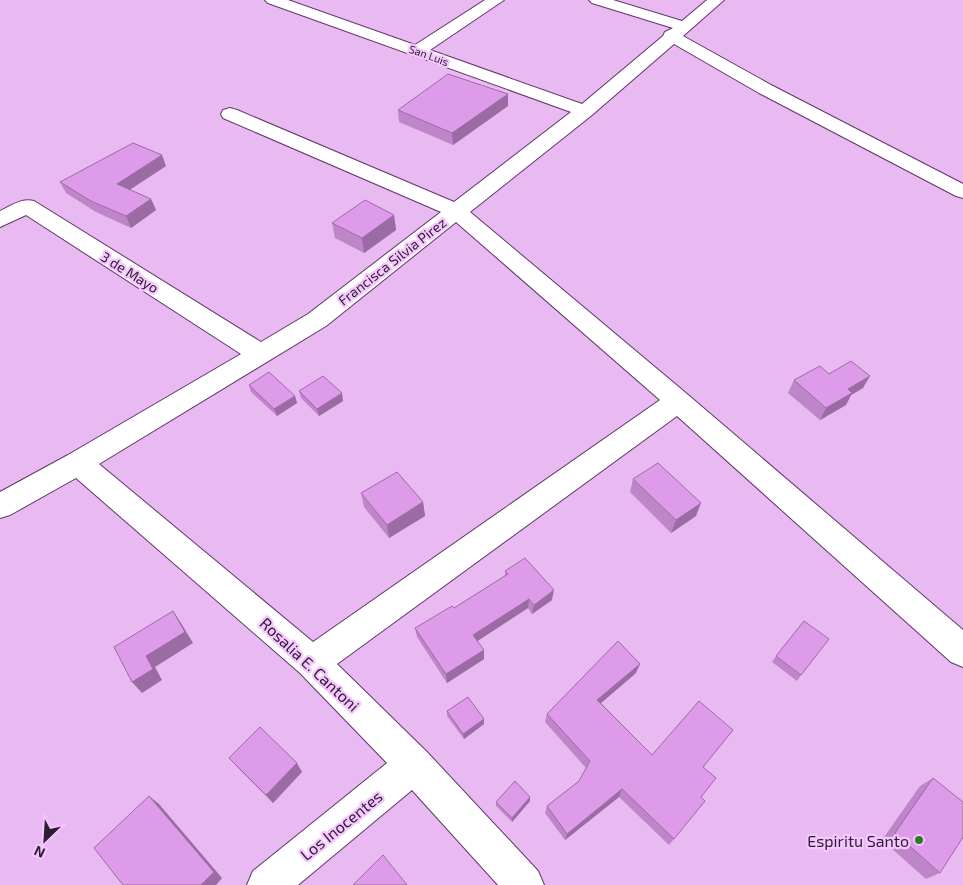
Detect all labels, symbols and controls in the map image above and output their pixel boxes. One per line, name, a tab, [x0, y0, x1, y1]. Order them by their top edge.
street label: San Luis	[407, 42, 451, 68]
street label: Francisca Silvia Pirez	[335, 214, 449, 308]
street label: 3 de Mayo	[98, 248, 162, 296]
street label: Rosalia E. Cantoni	[256, 613, 364, 715]
street label: Los Inocentes	[296, 786, 386, 864]
north arrow	[20, 815, 70, 865]
place label: Espiritu Santo	[807, 831, 909, 850]
marker: Espiritu Santo	[913, 834, 925, 846]
text: N	[31, 842, 47, 862]

